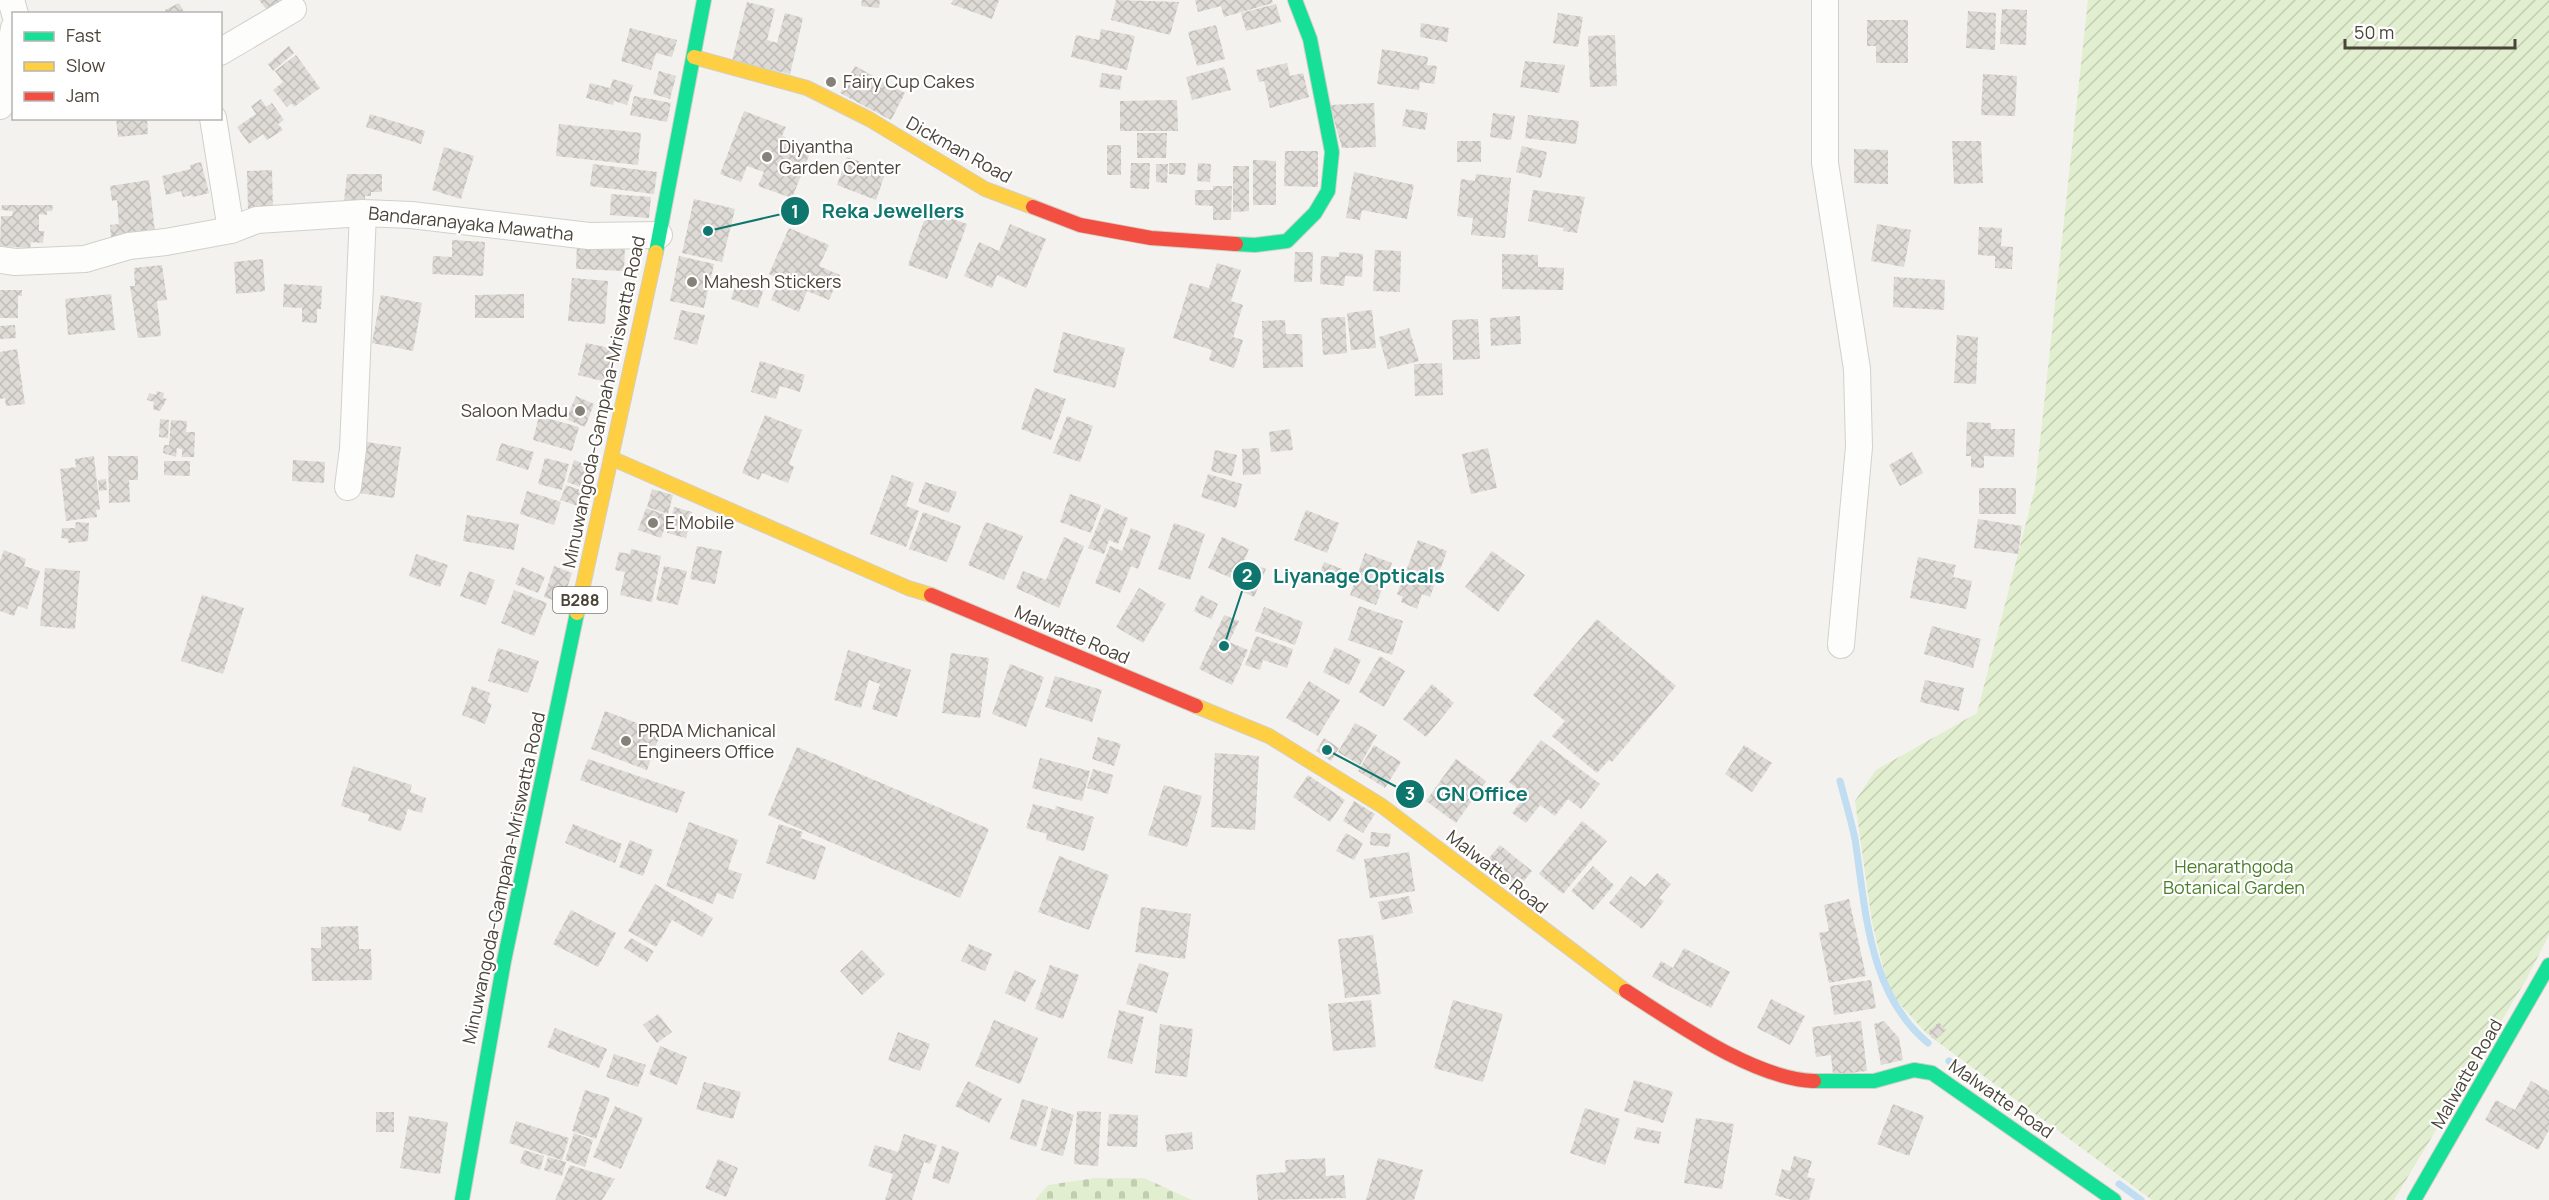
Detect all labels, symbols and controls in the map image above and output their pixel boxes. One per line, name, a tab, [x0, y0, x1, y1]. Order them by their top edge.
legend	[12, 12, 222, 120]
scale bar	[2345, 12, 2514, 50]
text: 50 m	[2354, 20, 2394, 44]
text: Fast	[66, 23, 101, 47]
text: Slow	[66, 53, 106, 77]
place label: Fairy Cup Cakes	[843, 69, 975, 93]
marker: Fairy Cup Cakes	[824, 75, 838, 89]
text: Jam	[66, 83, 100, 107]
street label: Dickman Road	[902, 110, 1017, 188]
place label: Diyantha Garden Center	[779, 134, 901, 179]
marker: Diyantha Garden Center	[760, 150, 774, 164]
callout: Reka Jewellers	[780, 192, 977, 230]
text: Reka Jewellers	[822, 197, 964, 224]
text: 1	[791, 199, 799, 223]
street label: Bandaranayaka Mawatha	[367, 200, 575, 246]
street label: Minuwangoda-Gampaha-Mriswatta Road	[556, 234, 650, 570]
place label: Mahesh Stickers	[704, 269, 841, 293]
marker: Mahesh Stickers	[685, 275, 699, 289]
place label: Saloon Madu	[461, 398, 568, 422]
marker: Saloon Madu	[573, 404, 587, 418]
place label: E Mobile	[665, 510, 734, 534]
marker: E Mobile	[646, 516, 660, 530]
callout: Liyanage Opticals	[1232, 557, 1457, 595]
text: Liyanage Opticals	[1273, 562, 1445, 589]
text: 2	[1242, 563, 1252, 587]
road number: B288	[553, 587, 607, 613]
street label: Malwatte Road	[1011, 599, 1134, 669]
street label: Minuwangoda-Gampaha-Mriswatta Road	[456, 710, 550, 1046]
place label: PRDA Michanical Engineers Office	[638, 718, 776, 763]
marker: PRDA Michanical Engineers Office	[619, 734, 633, 748]
callout: GN Office	[1395, 775, 1540, 813]
text: GN Office	[1436, 780, 1528, 807]
text: 3	[1405, 781, 1415, 805]
street label: Malwatte Road	[1442, 824, 1553, 918]
park label: Henarathgoda Botanical Garden	[2163, 854, 2305, 899]
street label: Malwatte Road	[2425, 1014, 2507, 1133]
street label: Malwatte Road	[1944, 1053, 2059, 1143]

